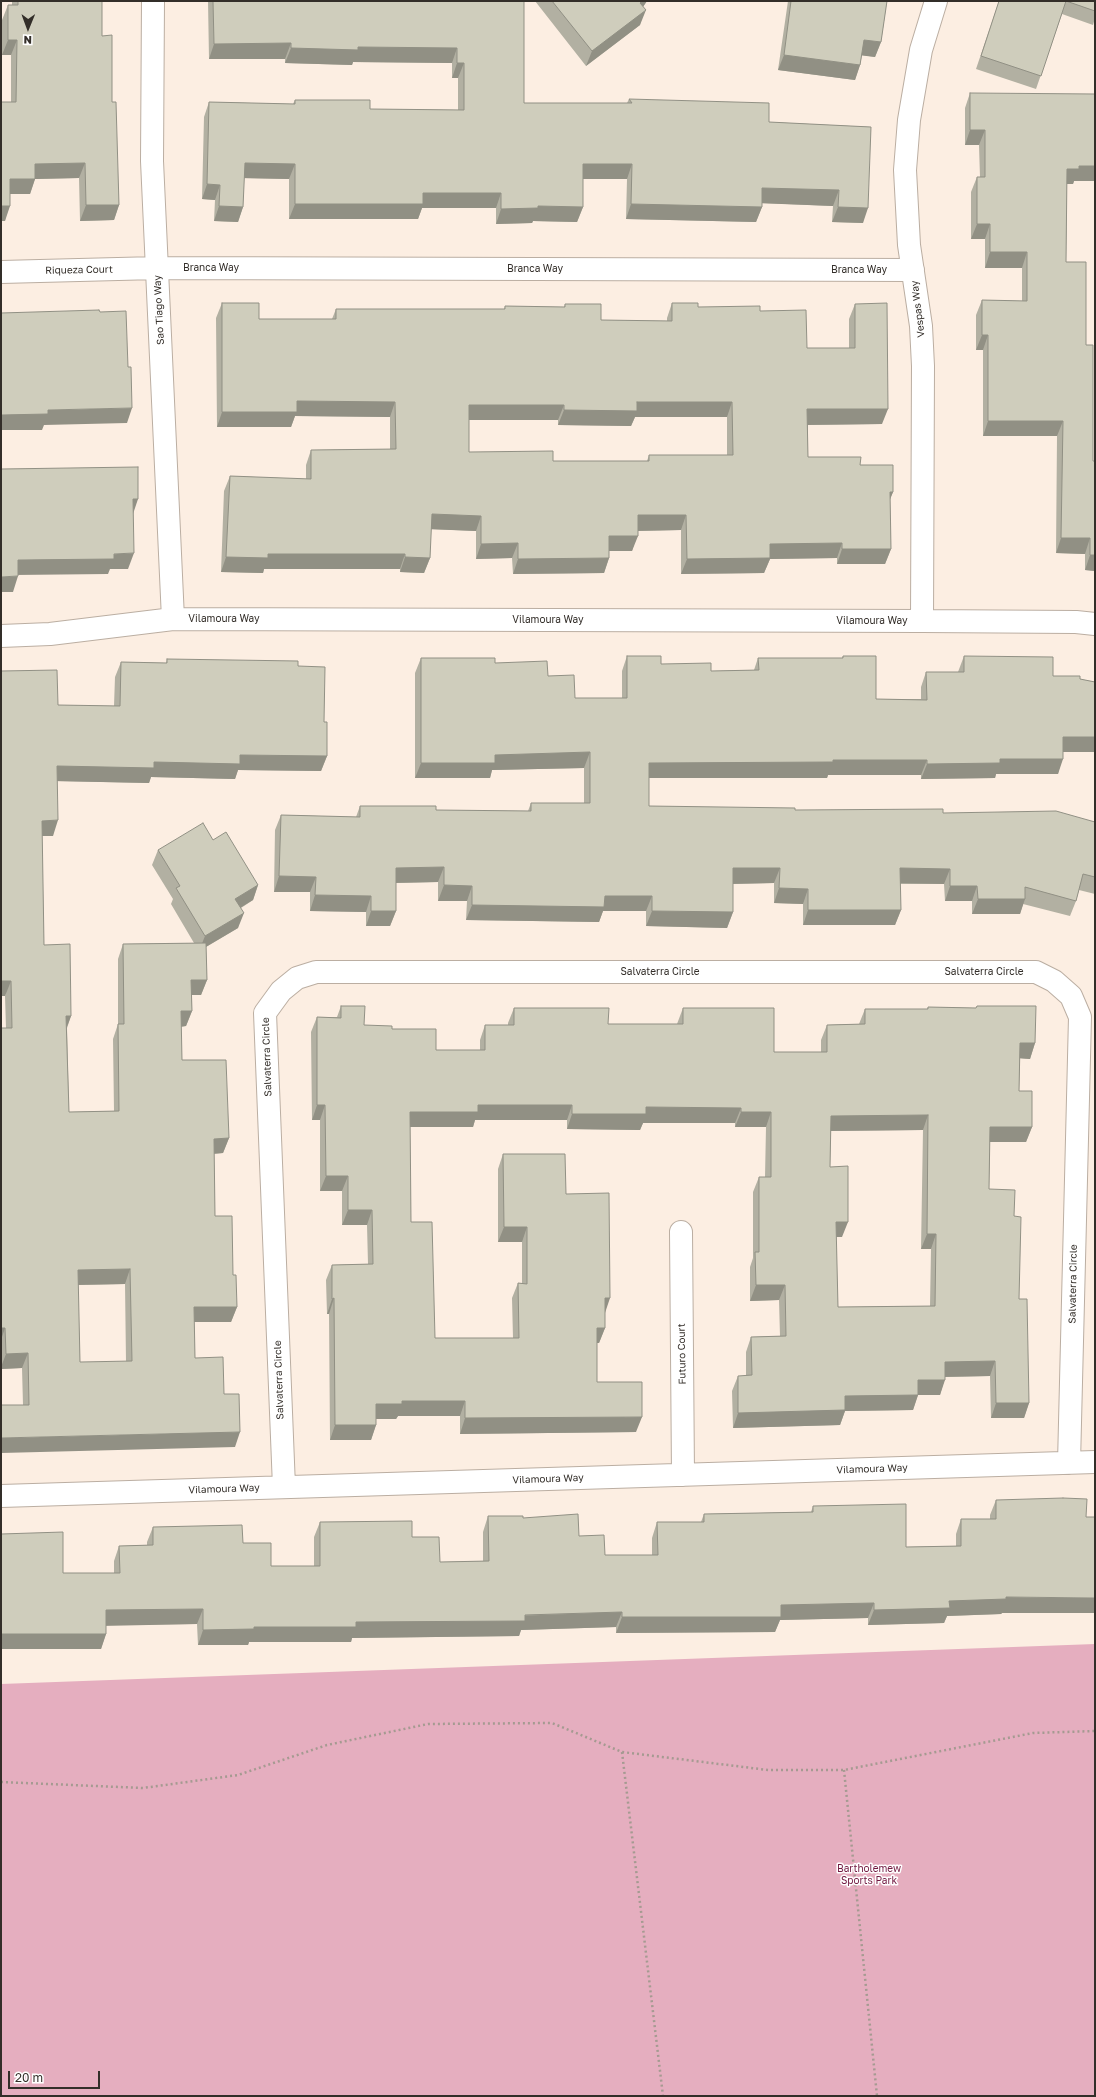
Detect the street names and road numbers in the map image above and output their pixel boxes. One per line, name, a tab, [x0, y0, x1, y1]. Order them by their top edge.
street label: Branca Way	[183, 262, 239, 274]
street label: Riqueza Court	[45, 263, 113, 277]
street label: Branca Way	[507, 263, 563, 275]
street label: Branca Way	[831, 264, 887, 276]
street label: Sao Tiago Way	[151, 275, 167, 345]
street label: Vespas Way	[909, 280, 927, 338]
street label: Vilamoura Way	[188, 613, 260, 625]
street label: Vilamoura Way	[512, 614, 584, 626]
street label: Vilamoura Way	[836, 615, 908, 627]
street label: Salvaterra Circle	[620, 966, 700, 978]
street label: Salvaterra Circle	[944, 966, 1024, 978]
street label: Salvaterra Circle	[260, 1017, 274, 1097]
street label: Salvaterra Circle	[1066, 1244, 1080, 1324]
street label: Futuro Court	[675, 1323, 689, 1385]
street label: Salvaterra Circle	[272, 1340, 286, 1420]
street label: Vilamoura Way	[836, 1462, 908, 1476]
street label: Vilamoura Way	[512, 1472, 584, 1486]
street label: Vilamoura Way	[188, 1482, 260, 1496]

